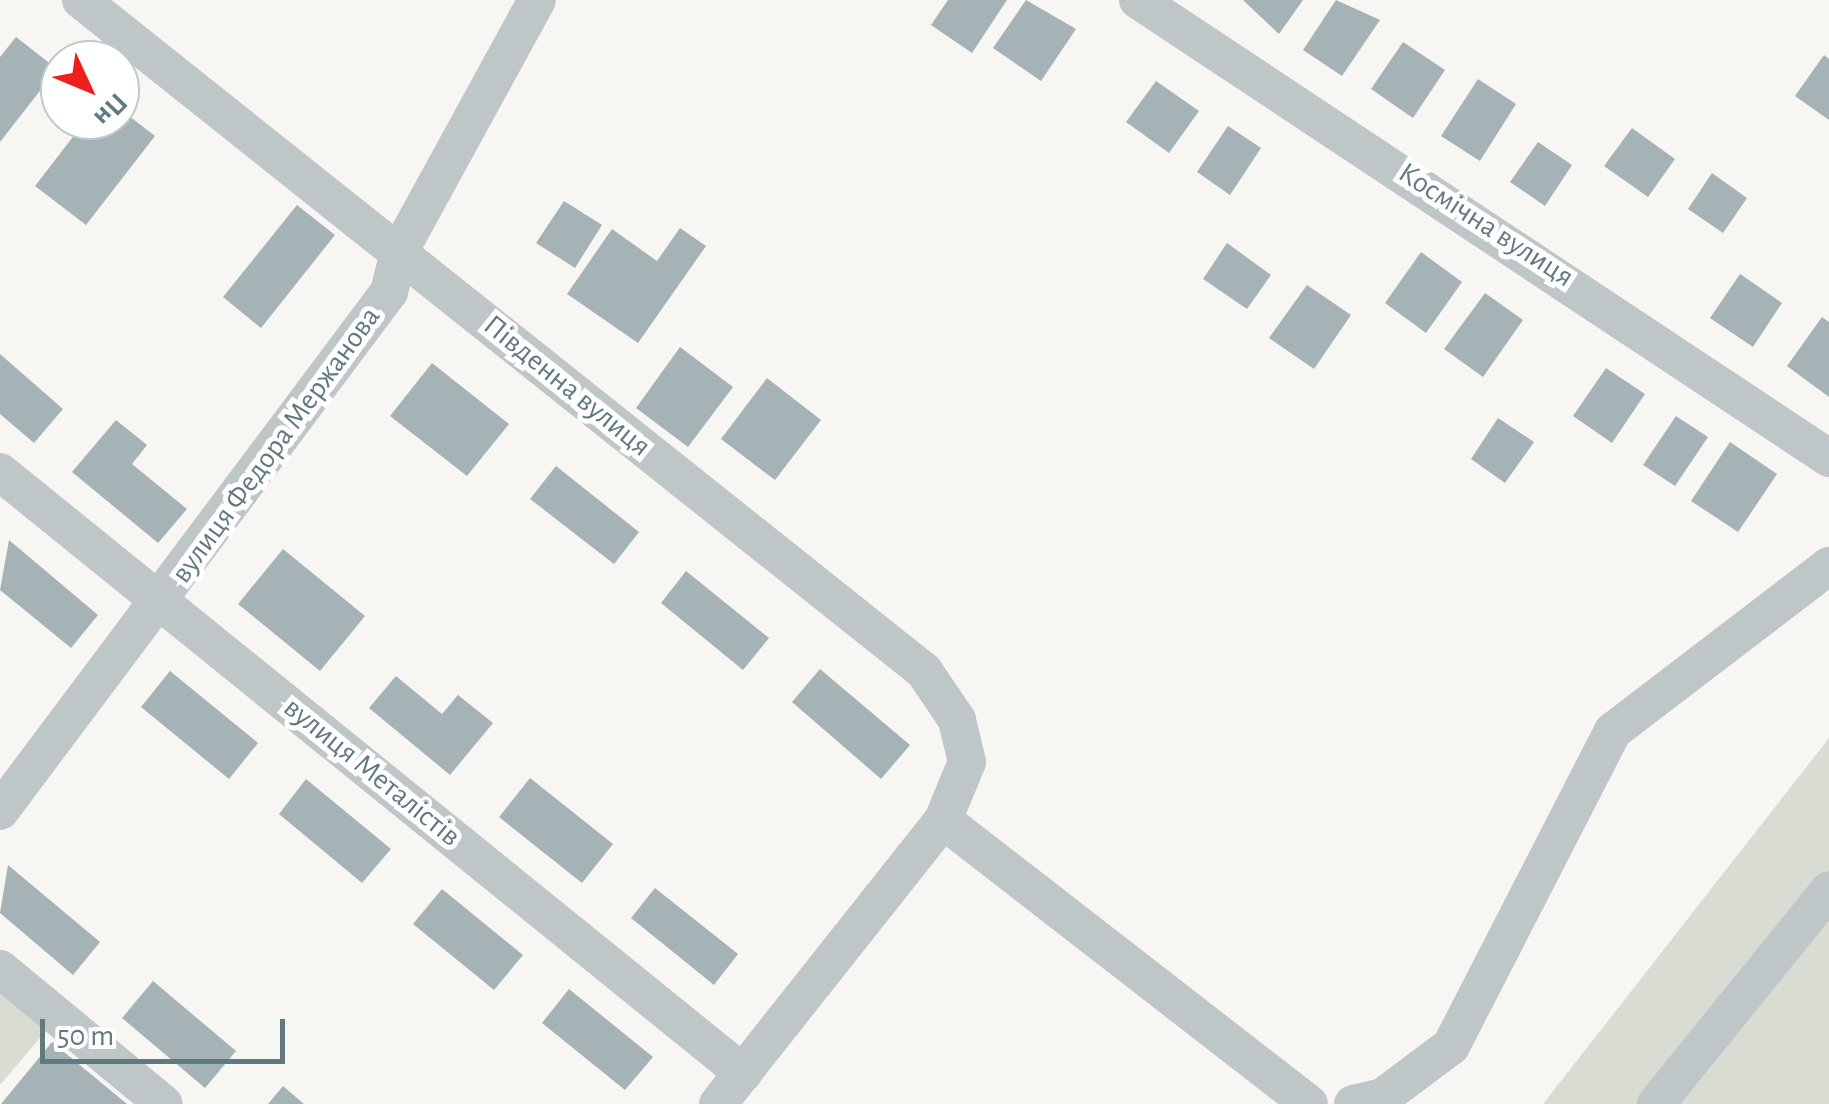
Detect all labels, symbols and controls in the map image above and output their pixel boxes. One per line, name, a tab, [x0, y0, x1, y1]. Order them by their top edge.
north arrow	[40, 40, 140, 140]
text: Пн	[88, 87, 132, 131]
street label: Космічна вулиця	[1391, 155, 1581, 295]
street label: вулиця Федора Мержанова	[164, 300, 388, 590]
street label: Південна вулиця	[476, 307, 658, 465]
street label: вулиця Металістів	[276, 690, 468, 854]
scale bar	[45, 999, 290, 1061]
text: 50 m	[57, 1021, 114, 1051]

